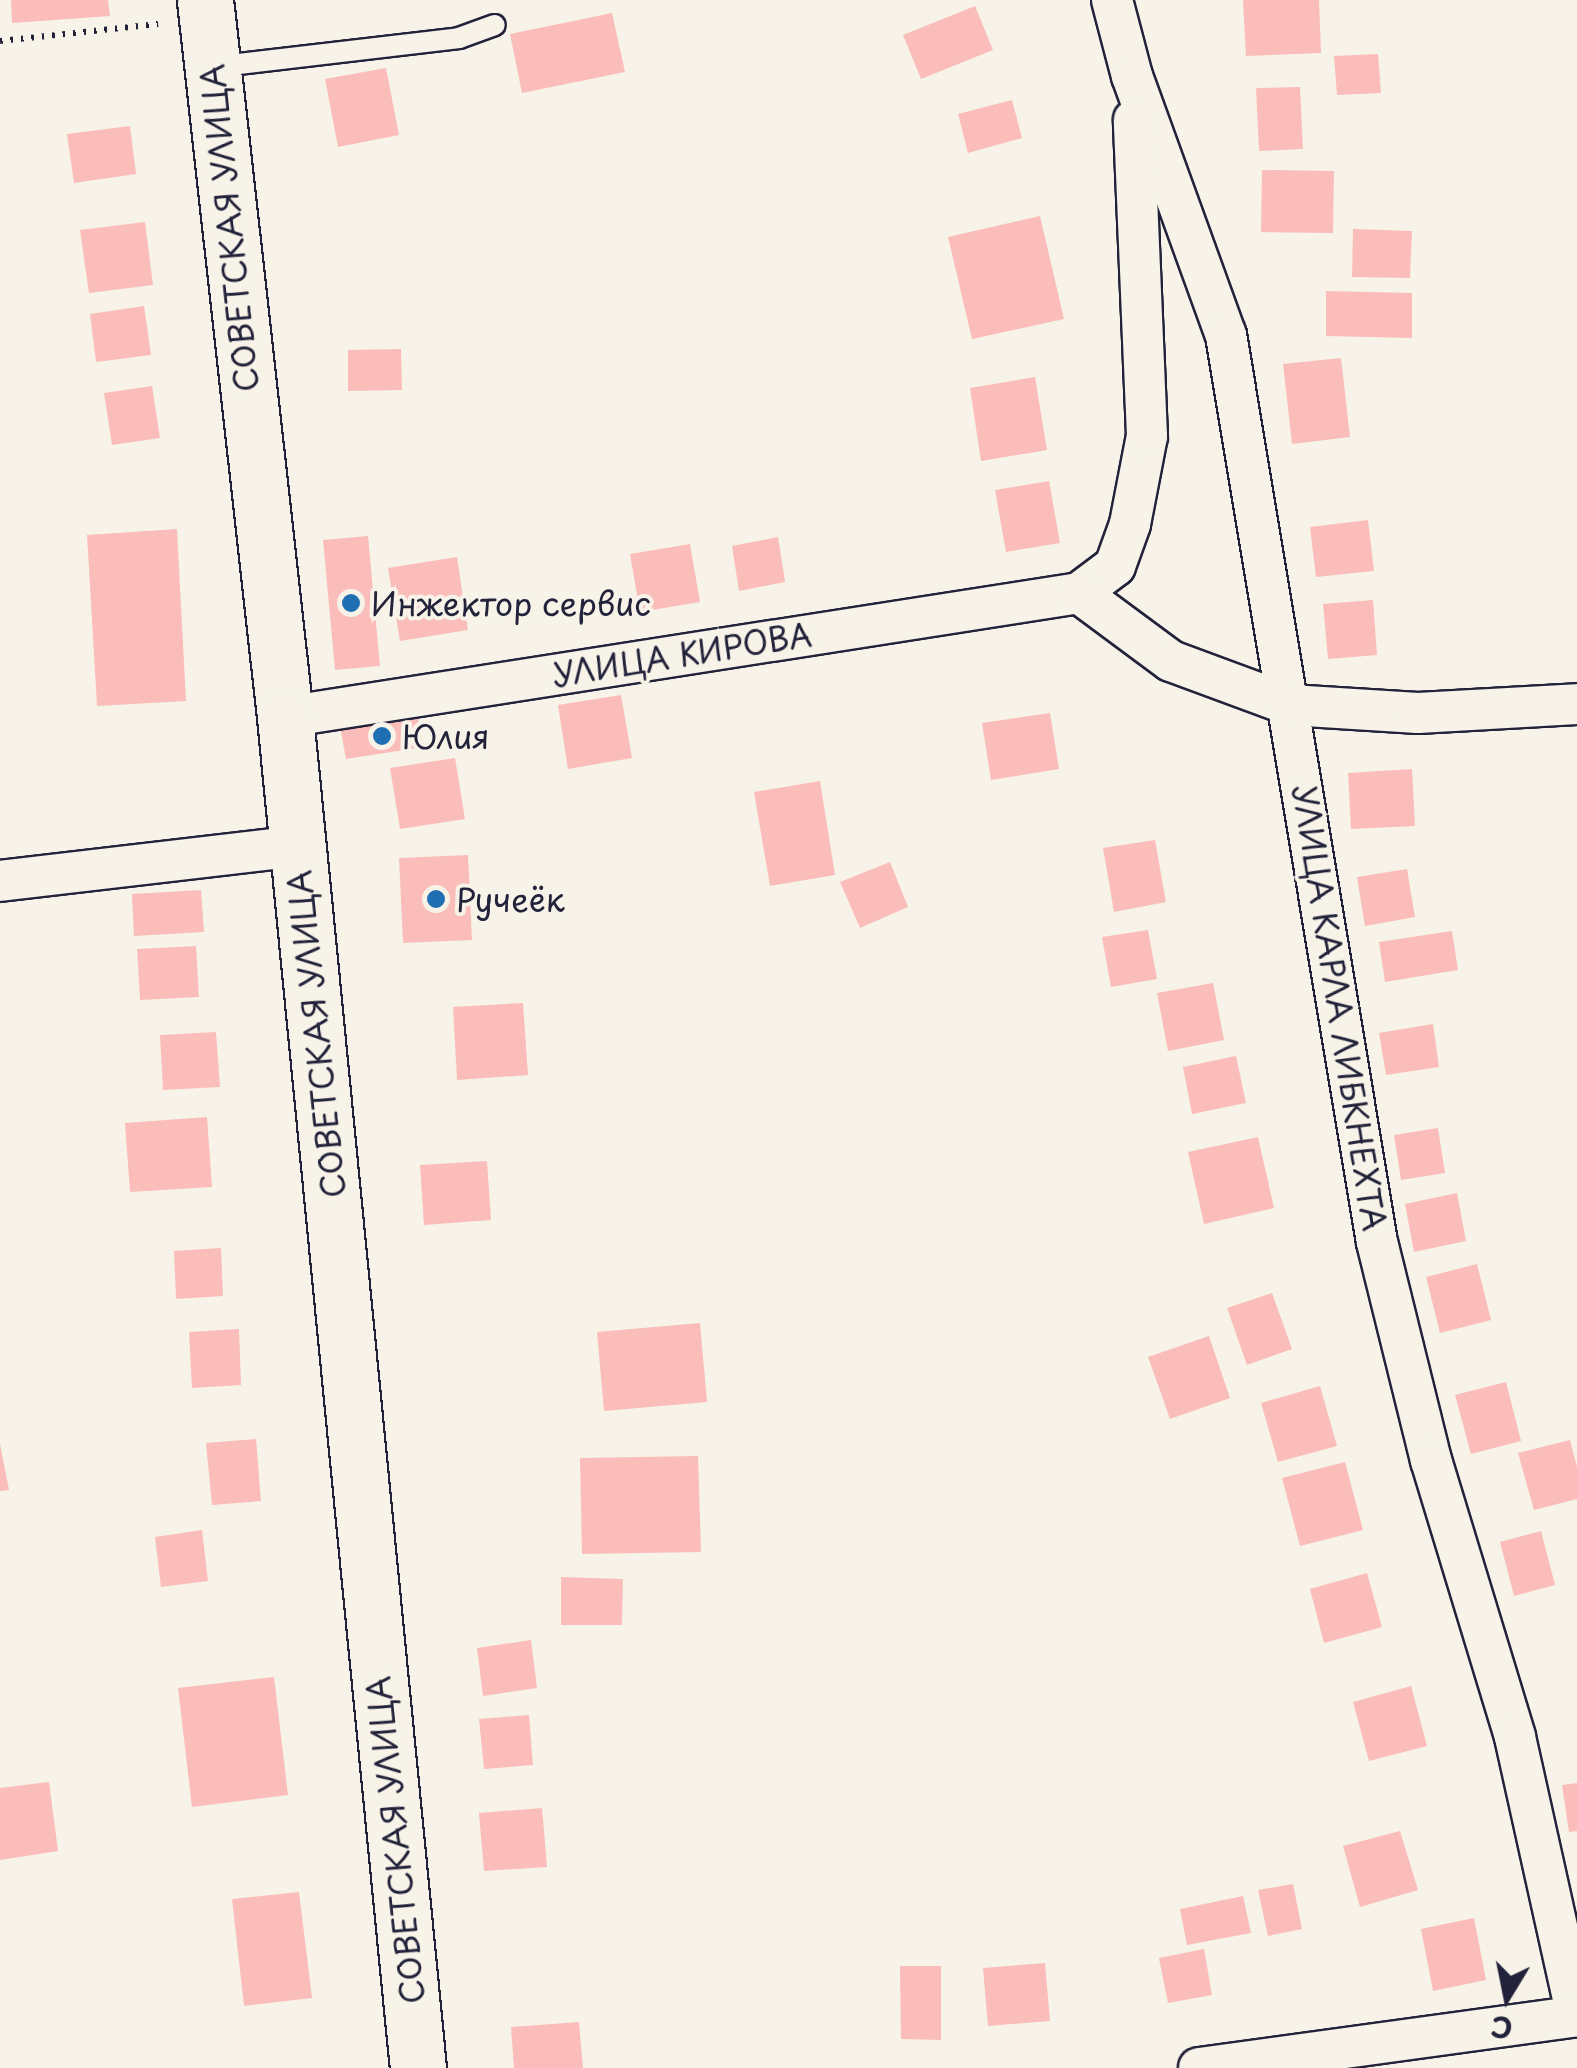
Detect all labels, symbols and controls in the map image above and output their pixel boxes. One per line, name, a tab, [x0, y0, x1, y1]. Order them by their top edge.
street label: СОВЕТСКАЯ УЛИЦА	[193, 62, 265, 394]
place label: Инжектор сервис	[371, 584, 650, 622]
marker: Инжектор сервис	[340, 592, 362, 614]
street label: УЛИЦА КИРОВА	[549, 614, 815, 694]
place label: Юлия	[402, 717, 490, 755]
marker: Юлия	[371, 725, 393, 747]
street label: УЛИЦА КАРЛА ЛИБКНЕХТА	[1286, 782, 1394, 1234]
street label: СОВЕТСКАЯ УЛИЦА	[280, 868, 352, 1200]
place label: Ручеёк	[456, 880, 565, 918]
marker: Ручеёк	[425, 888, 447, 910]
street label: СОВЕТСКАЯ УЛИЦА	[359, 1674, 431, 2006]
north arrow	[1457, 1948, 1557, 2048]
text: С	[1488, 2005, 1516, 2051]

